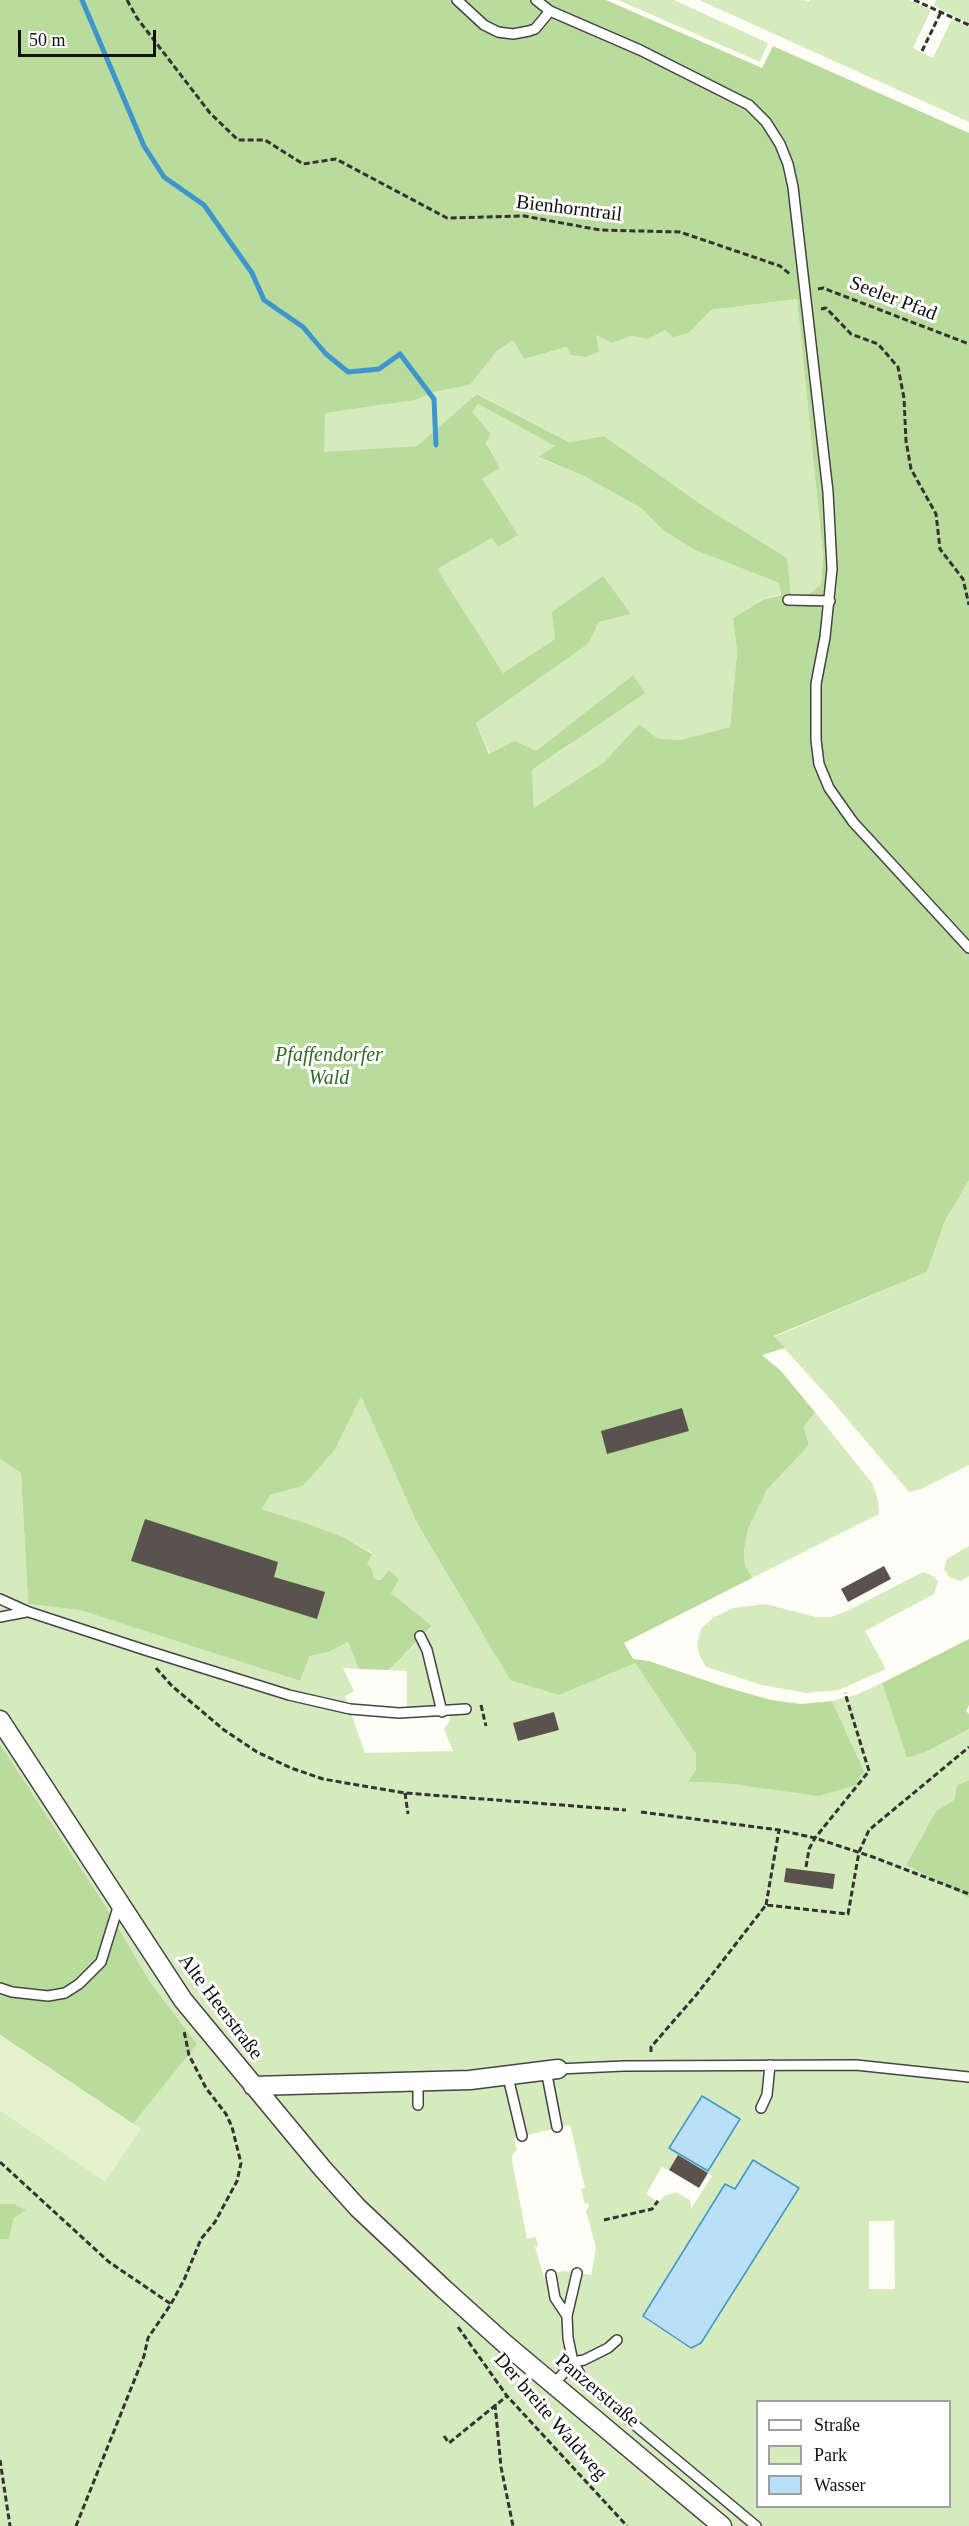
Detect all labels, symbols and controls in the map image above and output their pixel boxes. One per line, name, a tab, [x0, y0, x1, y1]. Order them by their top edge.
scale bar	[21, 18, 159, 56]
text: 50 m	[29, 30, 66, 50]
street label: Bienhorntrail	[515, 191, 623, 227]
street label: Seeler Pfad	[846, 271, 940, 327]
park label: Pfaffendorfer Wald	[275, 1044, 383, 1091]
street label: Alte Heerstraße	[172, 1949, 268, 2065]
street label: Der breite Waldweg	[488, 2349, 612, 2485]
street label: Panzerstraße	[550, 2349, 644, 2433]
legend	[756, 2400, 951, 2508]
text: Straße	[814, 2415, 860, 2435]
text: Park	[814, 2445, 847, 2465]
text: Wasser	[814, 2475, 866, 2495]

